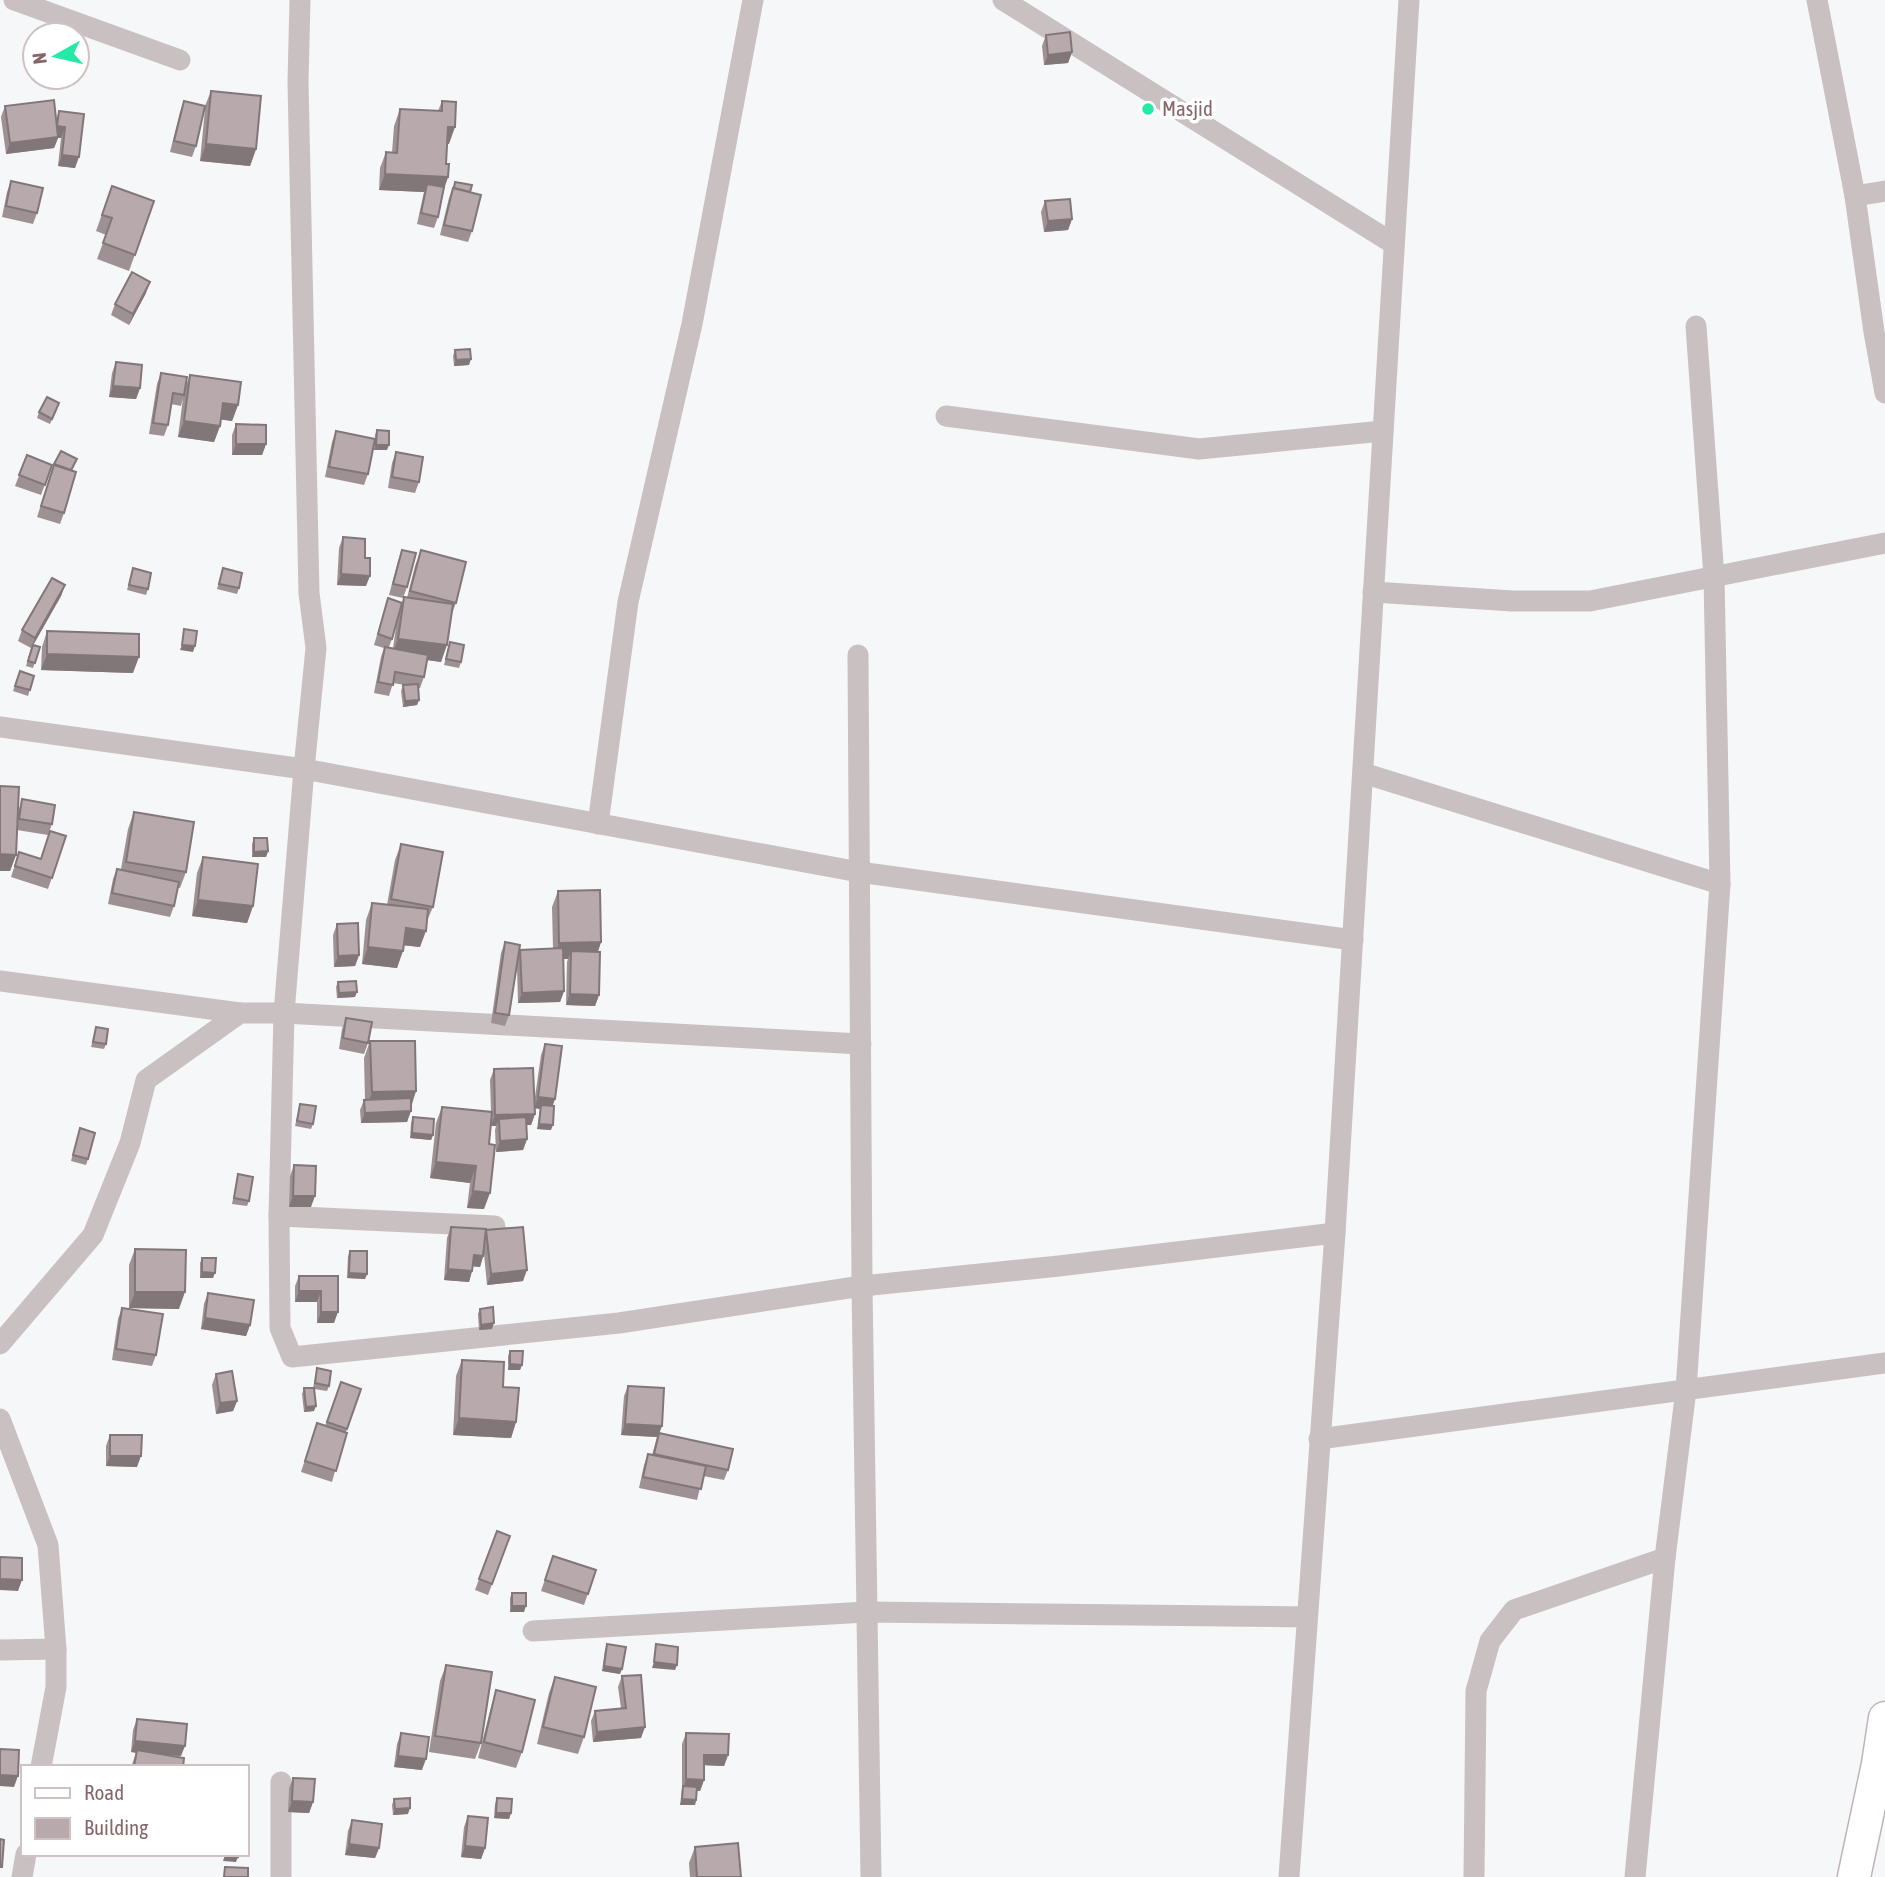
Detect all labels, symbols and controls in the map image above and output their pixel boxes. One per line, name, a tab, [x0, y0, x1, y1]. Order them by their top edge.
north arrow	[21, 21, 91, 91]
text: N	[27, 51, 51, 65]
place label: Masjid	[1162, 96, 1213, 120]
marker: Masjid	[1140, 101, 1156, 117]
legend	[21, 1765, 248, 1856]
text: Road	[84, 1780, 124, 1804]
text: Building	[84, 1815, 148, 1839]

